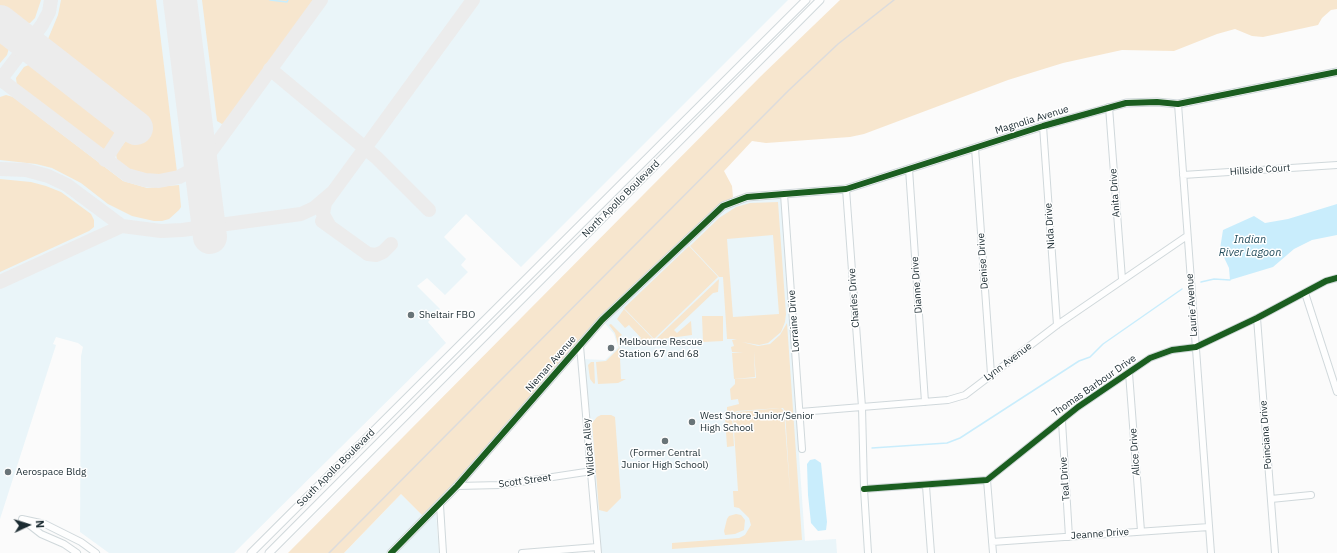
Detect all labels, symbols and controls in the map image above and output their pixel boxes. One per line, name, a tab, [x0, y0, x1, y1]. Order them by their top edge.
street label: Magnolia Avenue	[994, 103, 1070, 137]
street label: North Apollo Boulevard	[580, 158, 662, 240]
street label: Hillside Court	[1229, 162, 1291, 178]
street label: Anita Drive	[1107, 168, 1123, 218]
street label: Nida Drive	[1042, 202, 1058, 250]
street label: Denise Drive	[975, 232, 991, 290]
water label: Indian River Lagoon	[1219, 233, 1281, 259]
street label: Dianne Drive	[909, 256, 925, 314]
street label: Charles Drive	[846, 268, 862, 328]
street label: Laurie Avenue	[1184, 273, 1200, 337]
street label: Lorraine Drive	[786, 289, 802, 353]
place label: Sheltair FBO	[419, 309, 475, 321]
marker: Sheltair FBO	[406, 310, 416, 320]
street label: Nieman Avenue	[523, 333, 579, 395]
place label: Melbourne Rescue Station 67 and 68	[619, 336, 702, 360]
street label: Lynn Avenue	[982, 340, 1034, 384]
marker: Melbourne Rescue Station 67 and 68	[606, 343, 616, 353]
street label: Thomas Barbour Drive	[1050, 352, 1138, 420]
street label: Poinciana Drive	[1258, 400, 1274, 470]
place label: West Shore Junior/Senior High School	[700, 410, 814, 434]
street label: Wildcat Alley	[580, 417, 598, 477]
marker: West Shore Junior/Senior High School	[687, 417, 697, 427]
street label: South Apollo Boulevard	[295, 427, 377, 509]
street label: Alice Drive	[1127, 428, 1143, 476]
marker: (Former Central Junior High School)	[660, 436, 670, 446]
place label: (Former Central Junior High School)	[621, 447, 709, 470]
street label: Teal Drive	[1057, 457, 1073, 501]
place label: Aerospace Bldg	[16, 466, 86, 478]
marker: Aerospace Bldg	[3, 467, 13, 477]
street label: Scott Street	[498, 471, 552, 491]
north arrow	[8, 505, 48, 545]
text: N	[33, 520, 47, 529]
street label: Jeanne Drive	[1070, 526, 1130, 542]

